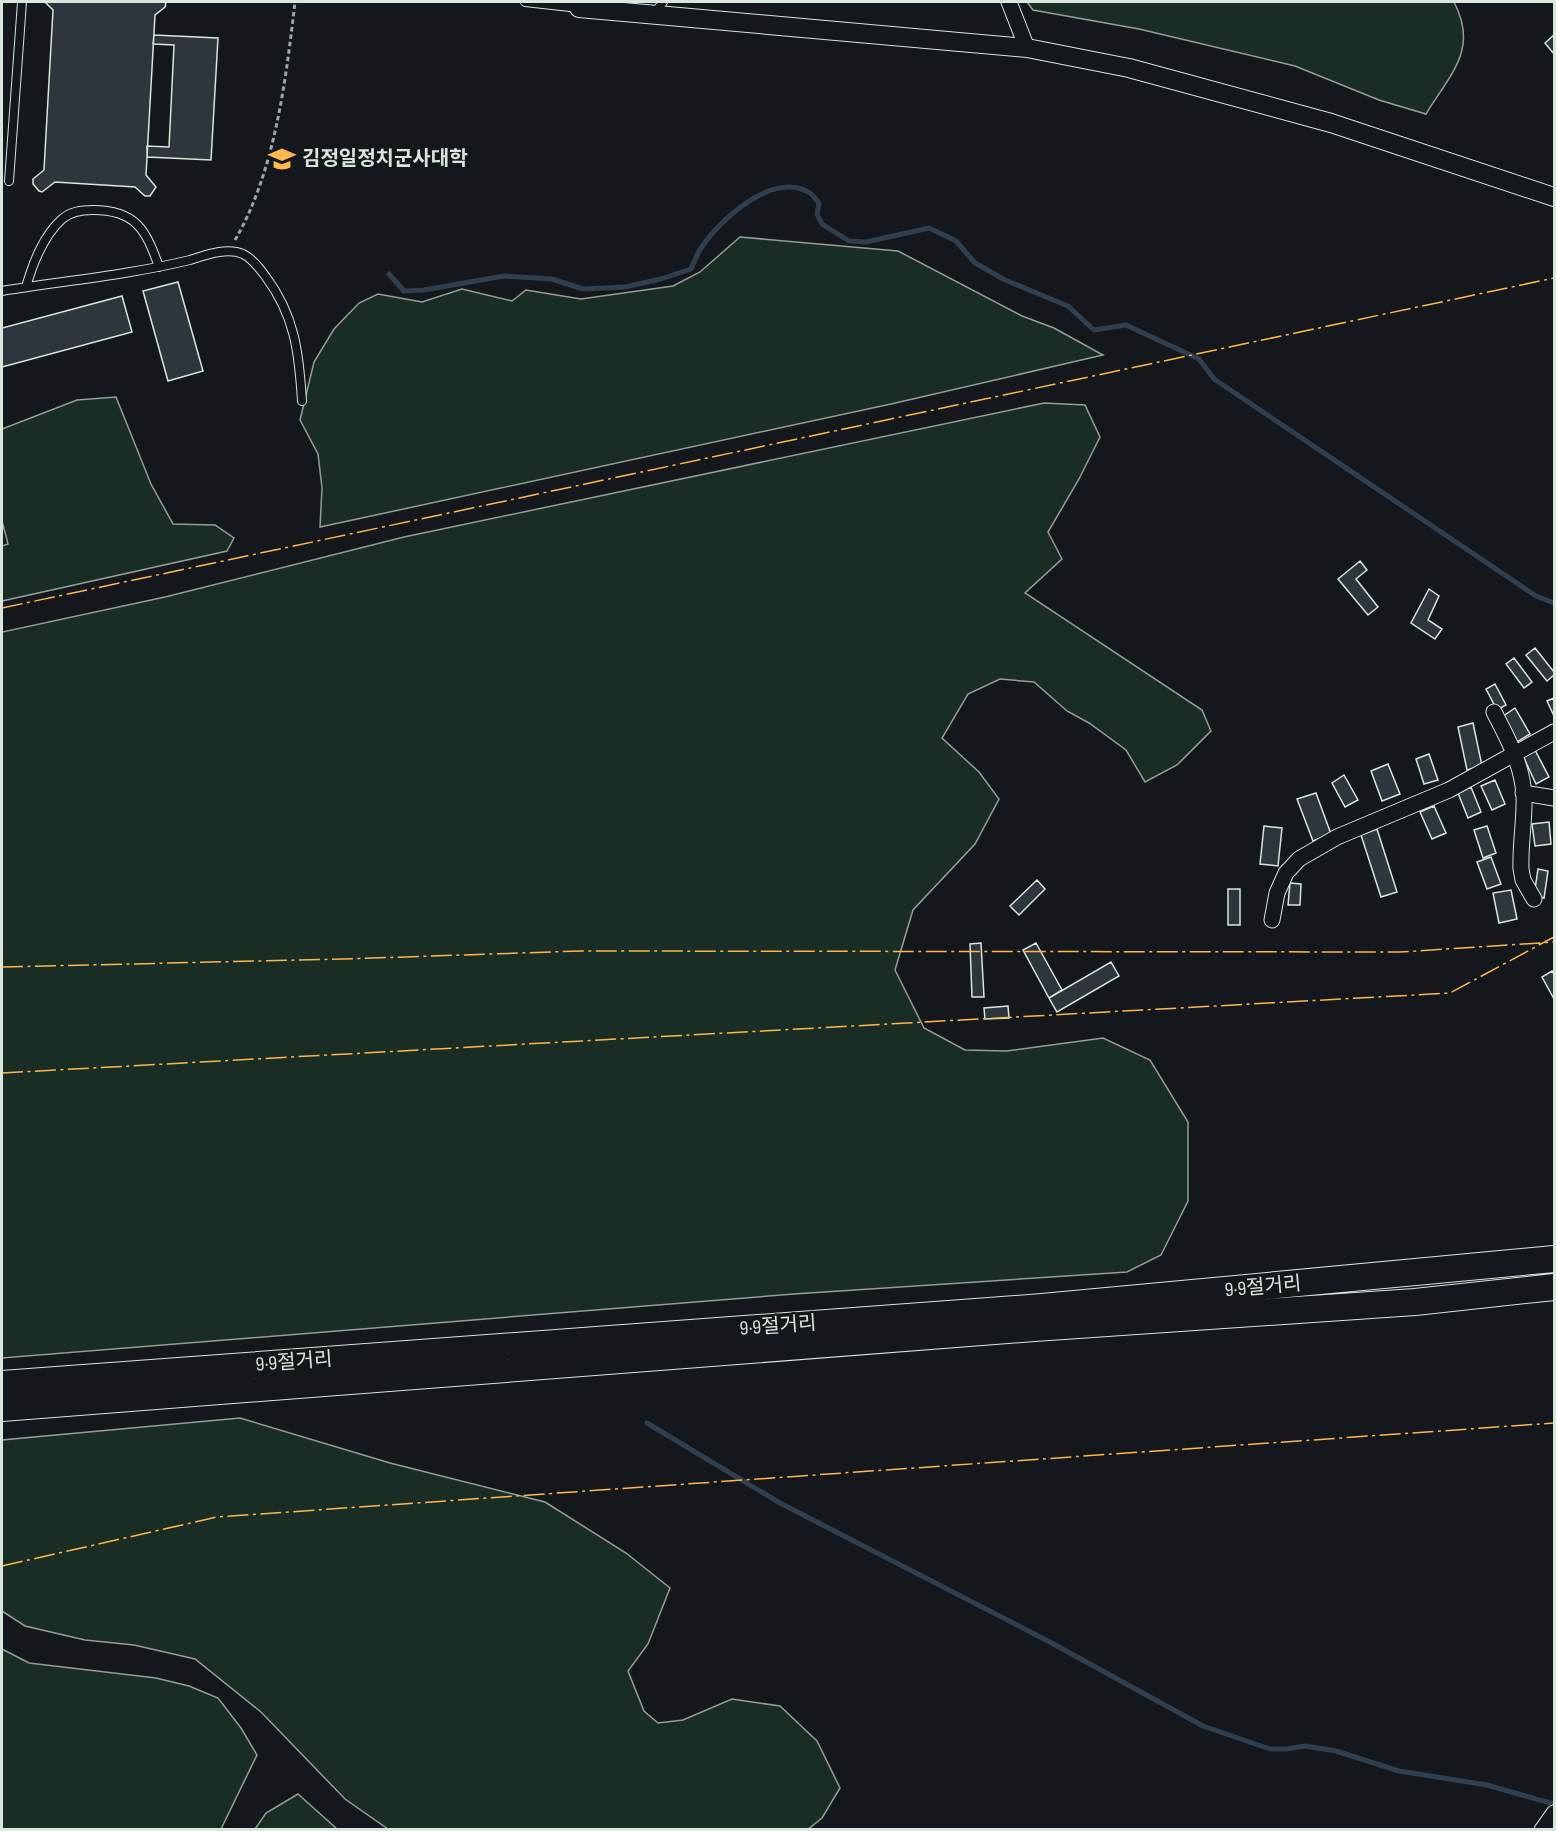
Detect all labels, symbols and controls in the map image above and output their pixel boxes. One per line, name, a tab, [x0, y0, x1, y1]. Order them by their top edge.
school or university icon: 김정일정치군사대학	[267, 144, 297, 174]
place label: 김정일정치군사대학	[302, 147, 468, 171]
street label: 9·9절거리	[1224, 1272, 1302, 1302]
street label: 9·9절거리	[739, 1311, 817, 1341]
street label: 9·9절거리	[255, 1347, 333, 1377]

